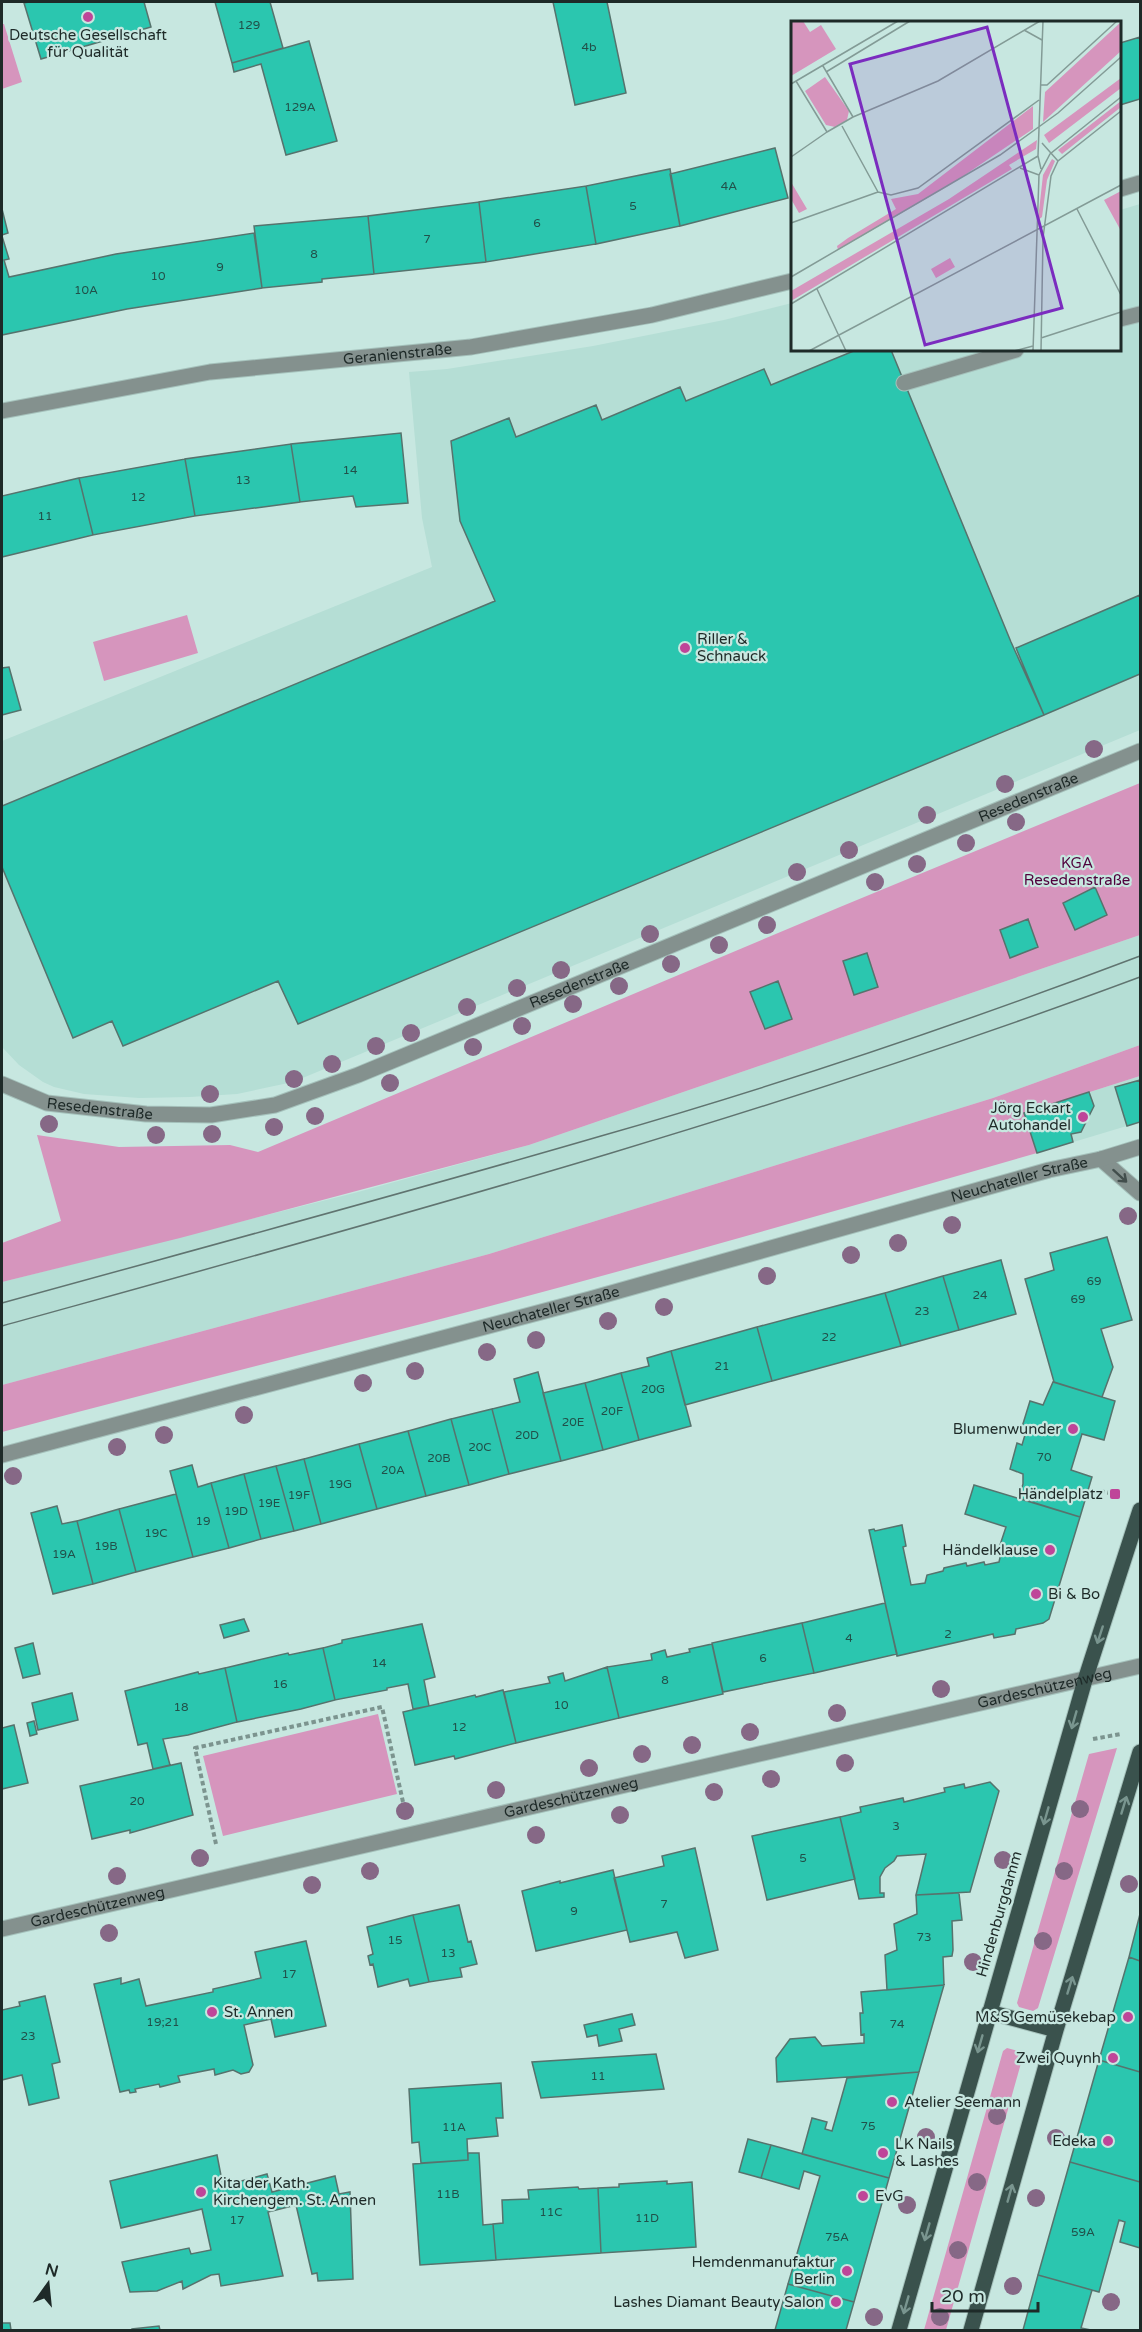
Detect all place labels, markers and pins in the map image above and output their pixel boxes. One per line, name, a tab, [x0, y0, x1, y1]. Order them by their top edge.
marker: Deutsche Gesellschaft für Qualität	[81, 10, 95, 24]
place label: Deutsche Gesellschaft für Qualität	[9, 26, 167, 61]
place label: Riller & Schnauck	[697, 630, 766, 665]
marker: Riller & Schnauck	[678, 641, 692, 655]
place label: Jörg Eckart Autohandel	[988, 1099, 1071, 1134]
marker: Jörg Eckart Autohandel	[1076, 1110, 1090, 1124]
place label: Blumenwunder	[953, 1420, 1061, 1438]
marker: Blumenwunder	[1066, 1422, 1080, 1436]
place label: Händelplatz	[1018, 1485, 1103, 1503]
marker: Händelplatz	[1108, 1487, 1122, 1501]
place label: Händelklause	[942, 1541, 1038, 1559]
marker: Händelklause	[1043, 1543, 1057, 1557]
place label: Bi & Bo	[1048, 1585, 1100, 1603]
marker: Bi & Bo	[1029, 1587, 1043, 1601]
place label: St. Annen	[224, 2003, 293, 2021]
marker: St. Annen	[205, 2005, 219, 2019]
place label: M&S Gemüsekebap	[975, 2008, 1116, 2026]
marker: M&S Gemüsekebap	[1121, 2010, 1135, 2024]
place label: Zwei Quynh	[1016, 2049, 1101, 2067]
marker: Zwei Quynh	[1106, 2051, 1120, 2065]
place label: Atelier Seemann	[904, 2093, 1021, 2111]
marker: Atelier Seemann	[885, 2095, 899, 2109]
place label: Edeka	[1052, 2132, 1096, 2150]
marker: Edeka	[1101, 2134, 1115, 2148]
place label: LK Nails & Lashes	[895, 2135, 959, 2170]
marker: LK Nails & Lashes	[876, 2146, 890, 2160]
place label: Kita der Kath. Kirchengem. St. Annen	[213, 2174, 376, 2209]
marker: Kita der Kath. Kirchengem. St. Annen	[194, 2185, 208, 2199]
place label: EvG	[875, 2187, 904, 2205]
marker: EvG	[856, 2189, 870, 2203]
place label: Hemdenmanufaktur Berlin	[691, 2253, 835, 2288]
marker: Hemdenmanufaktur Berlin	[840, 2264, 854, 2278]
place label: Lashes Diamant Beauty Salon	[613, 2293, 824, 2311]
marker: Lashes Diamant Beauty Salon	[829, 2295, 843, 2309]

